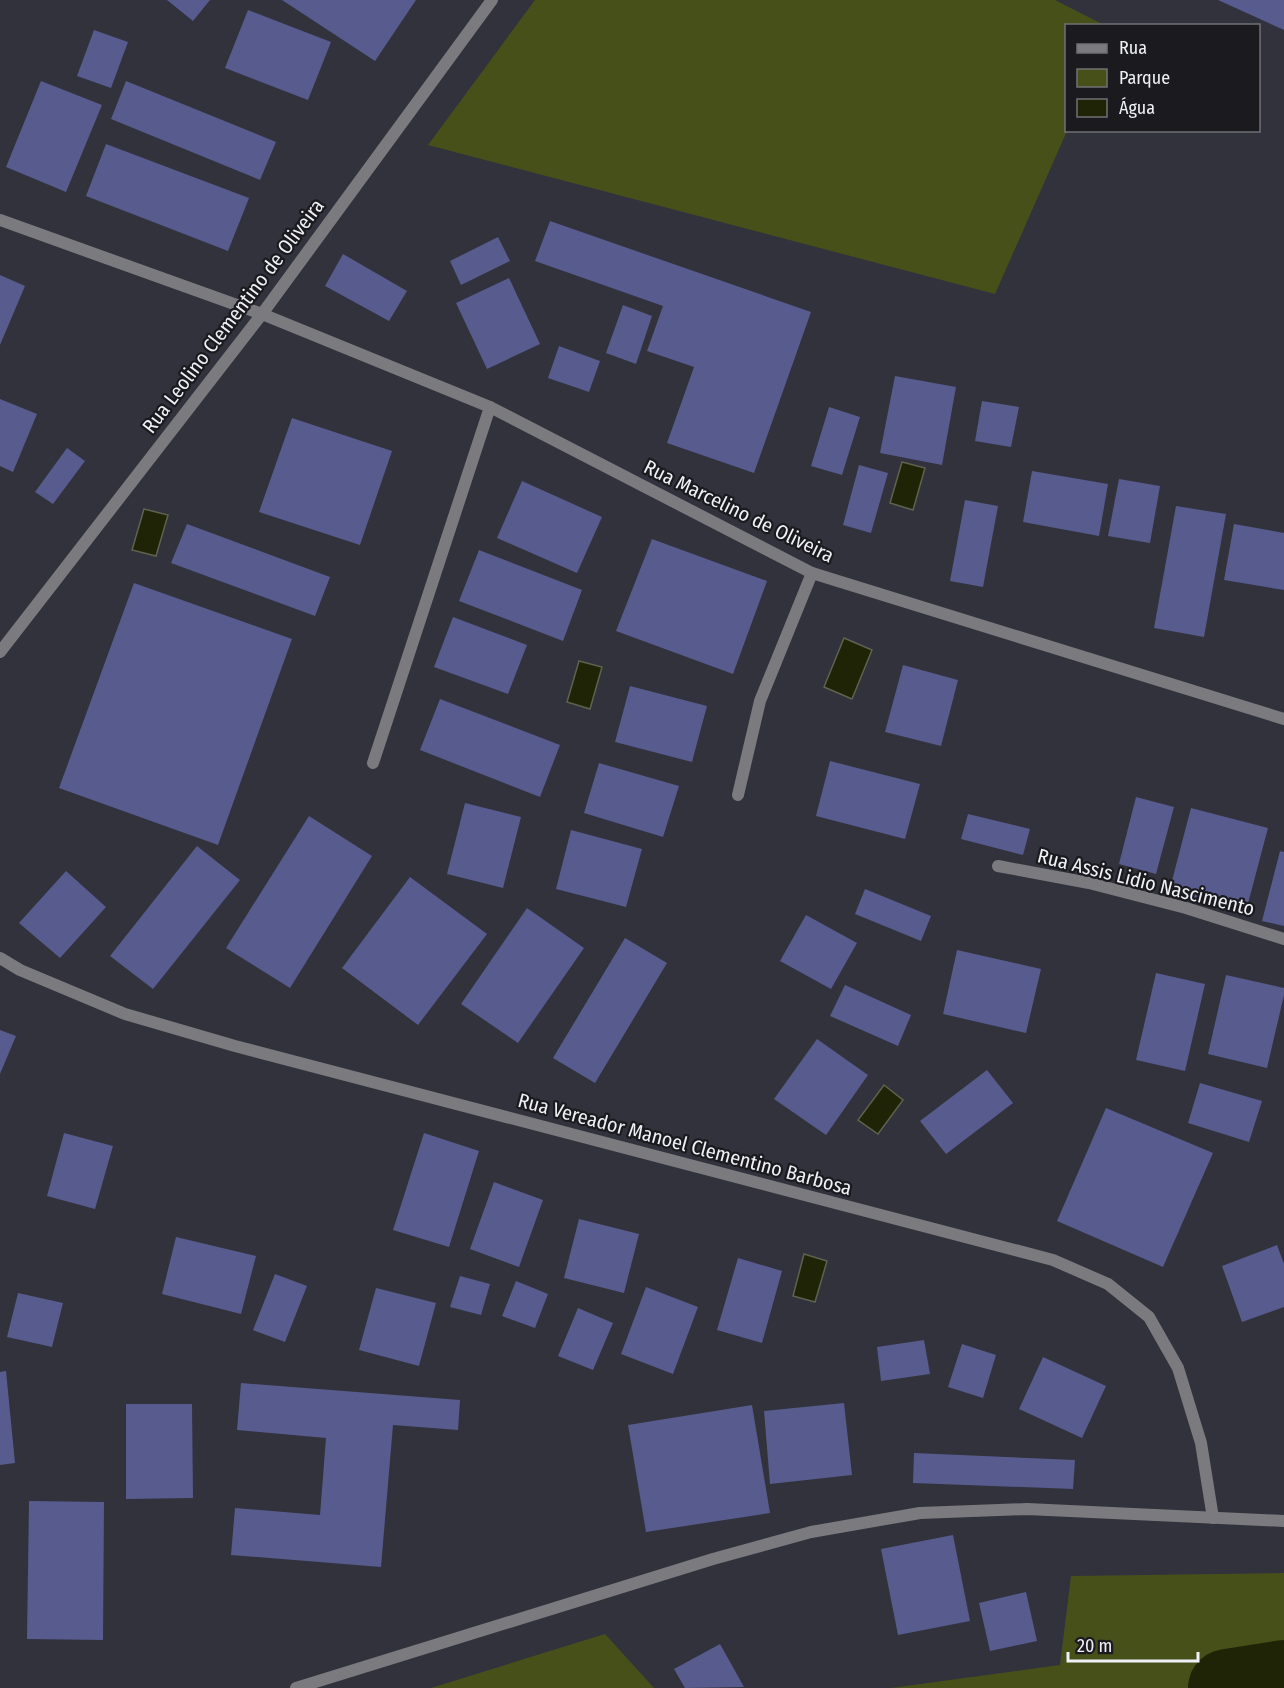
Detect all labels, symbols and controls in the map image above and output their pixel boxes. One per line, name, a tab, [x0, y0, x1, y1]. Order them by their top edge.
legend	[1065, 24, 1260, 132]
text: Rua	[1119, 37, 1147, 59]
text: Parque	[1119, 67, 1170, 89]
text: Água	[1119, 96, 1155, 119]
street label: Rua Leolino Clementino de Oliveira	[137, 194, 329, 438]
street label: Rua Marcelino de Oliveira	[640, 455, 838, 567]
street label: Rua Assis Lidio Nascimento	[1035, 843, 1257, 921]
street label: Rua Vereador Manoel Clementino Barbosa	[516, 1088, 854, 1200]
scale bar	[1068, 1625, 1198, 1663]
text: 20 m	[1077, 1635, 1112, 1657]

